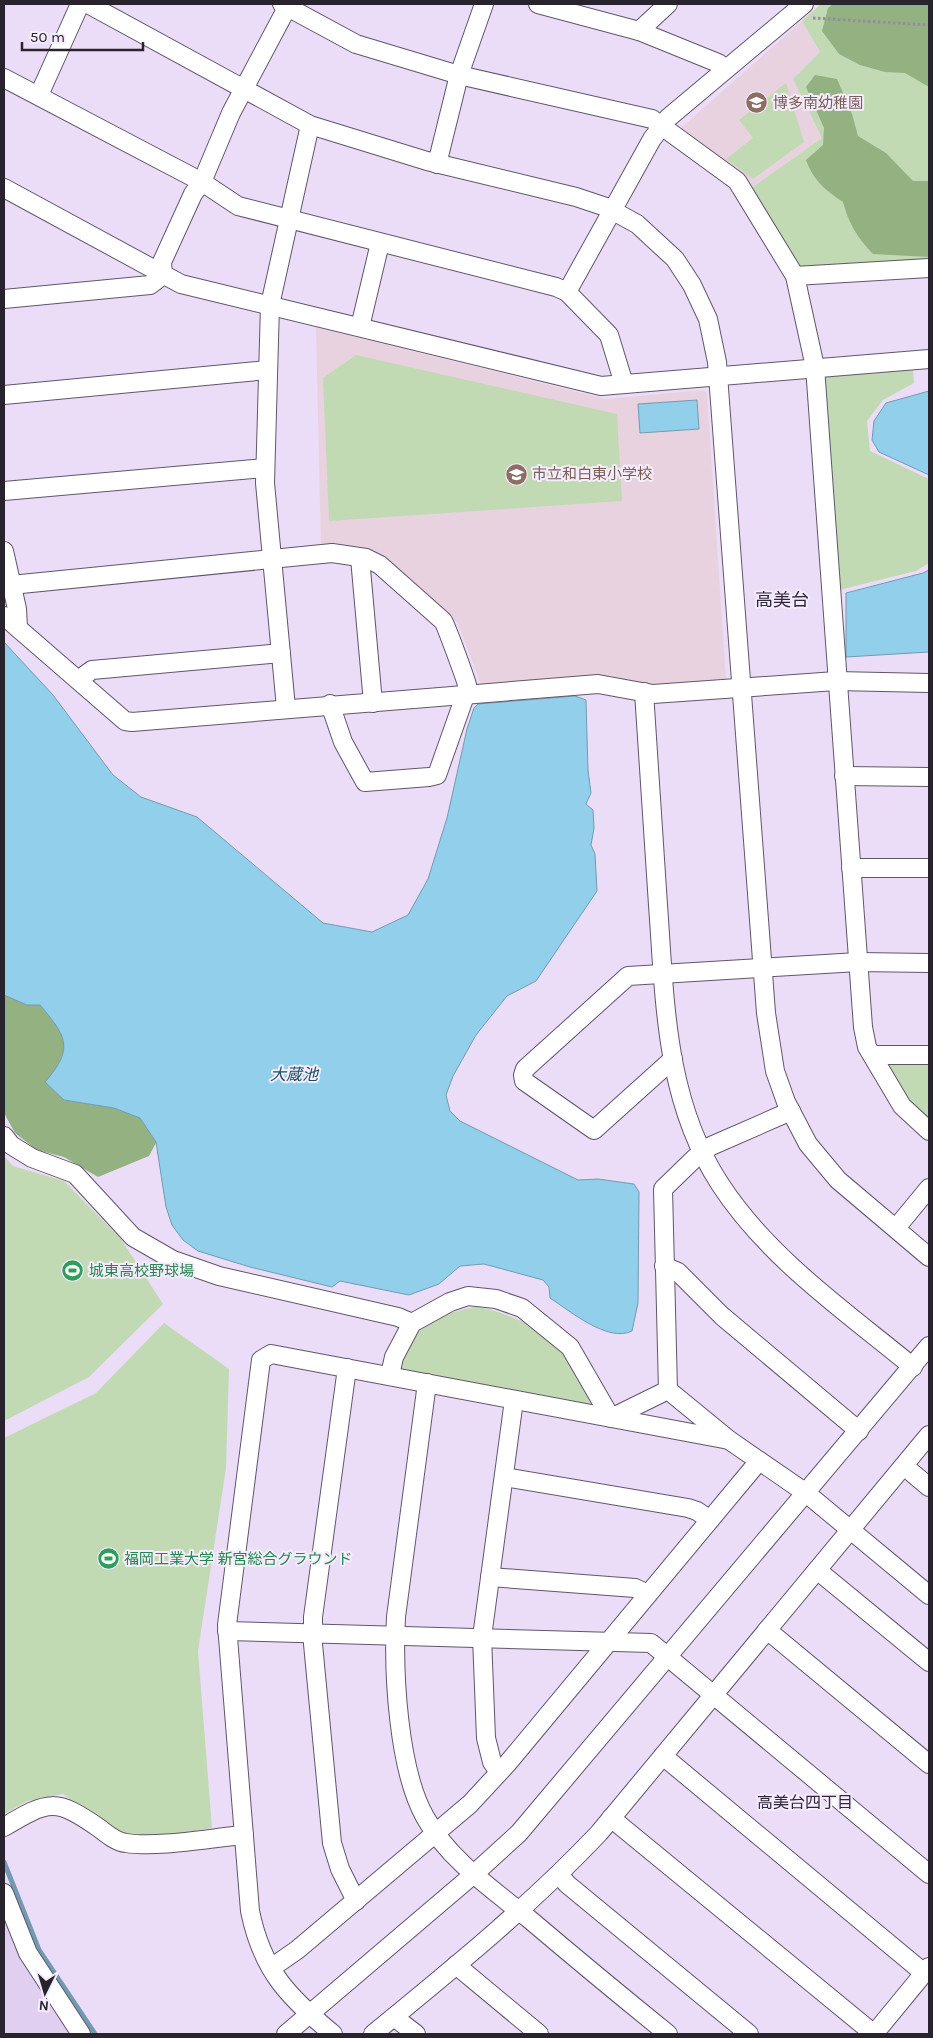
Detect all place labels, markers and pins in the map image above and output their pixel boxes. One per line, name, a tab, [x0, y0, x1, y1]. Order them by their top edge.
school or university icon: 博多南幼稚園	[745, 91, 769, 115]
place label: 博多南幼稚園	[773, 94, 863, 112]
school or university icon: 市立和白東小学校	[504, 462, 528, 486]
place label: 市立和白東小学校	[532, 465, 652, 483]
sports icon: 城東高校野球場	[61, 1259, 85, 1283]
place label: 城東高校野球場	[89, 1262, 194, 1280]
sports icon: 福岡工業大学 新宮総合グラウンド	[96, 1547, 120, 1571]
place label: 福岡工業大学 新宮総合グラウンド	[124, 1550, 353, 1568]

